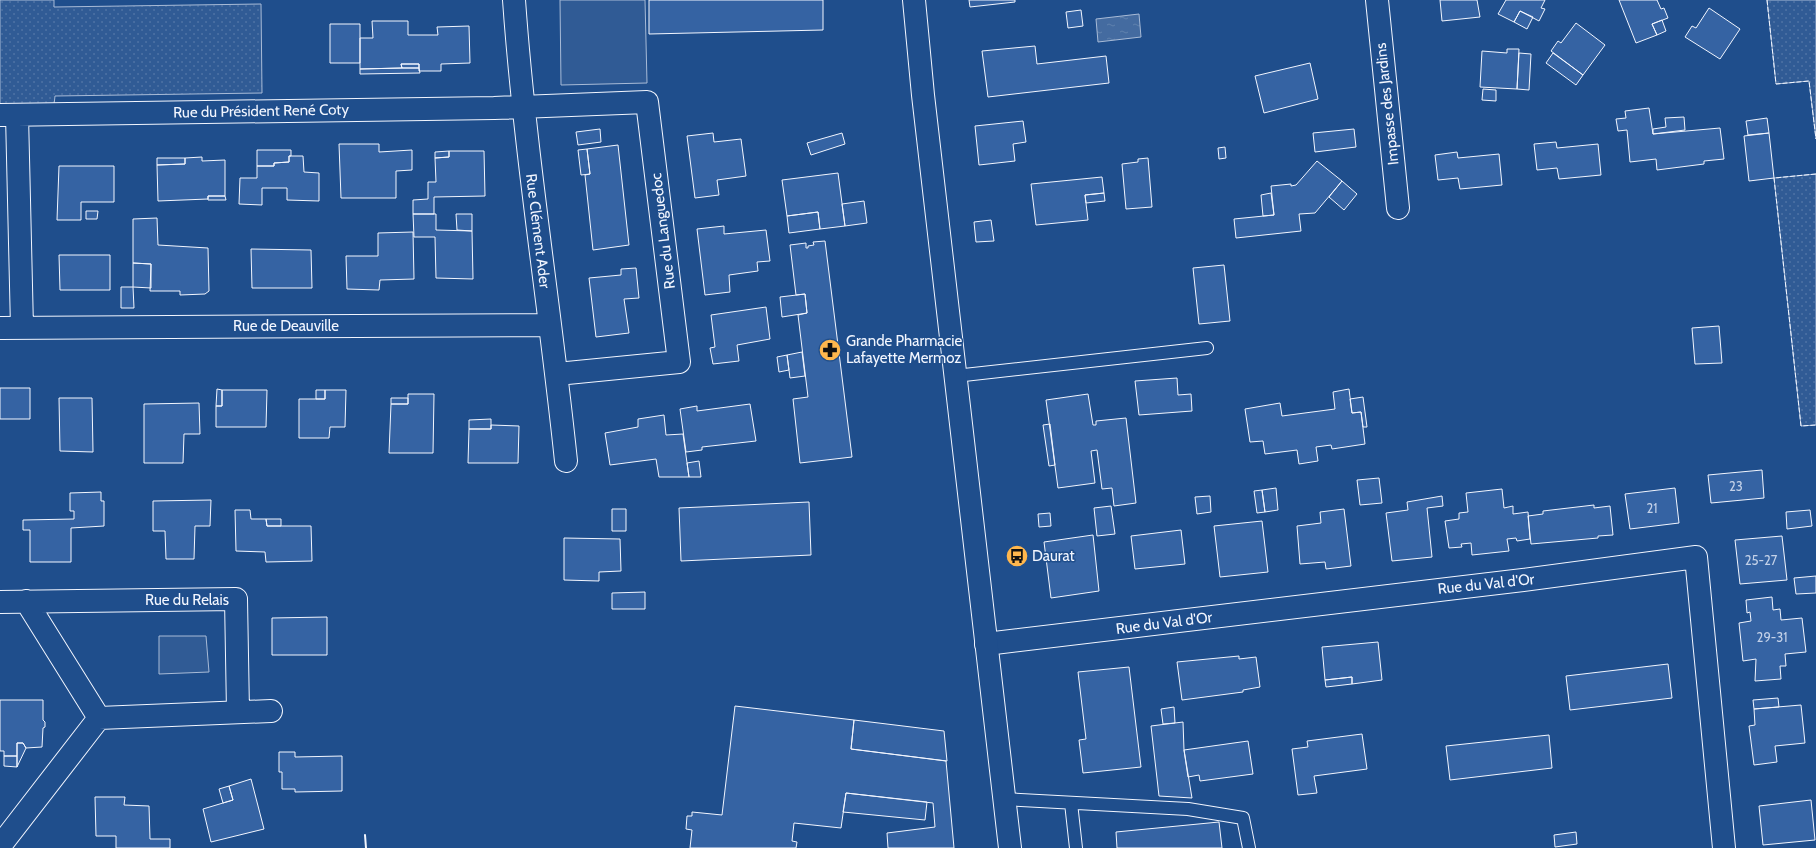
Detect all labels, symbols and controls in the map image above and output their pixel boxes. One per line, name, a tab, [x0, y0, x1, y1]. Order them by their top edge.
street label: Impasse des Jardins	[1372, 42, 1402, 166]
street label: Rue du Président René Coty	[173, 100, 349, 122]
street label: Rue du Languedoc	[647, 172, 679, 290]
street label: Rue Clément Ader	[522, 173, 554, 290]
street label: Rue de Deauville	[233, 317, 339, 335]
place label: Grande Pharmacie Lafayette Mermoz	[846, 332, 963, 367]
pharmacy icon: Grande Pharmacie Lafayette Mermoz	[817, 337, 843, 363]
house number: 23	[1729, 478, 1743, 494]
house number: 21	[1646, 500, 1658, 516]
bus stop icon: Daurat	[1004, 543, 1030, 569]
place label: Daurat	[1032, 547, 1075, 565]
house number: 25-27	[1745, 552, 1778, 568]
street label: Rue du Val d'Or	[1437, 570, 1535, 598]
street label: Rue du Relais	[145, 591, 229, 609]
street label: Rue du Val d'Or	[1115, 608, 1214, 638]
house number: 29-31	[1757, 629, 1787, 645]

